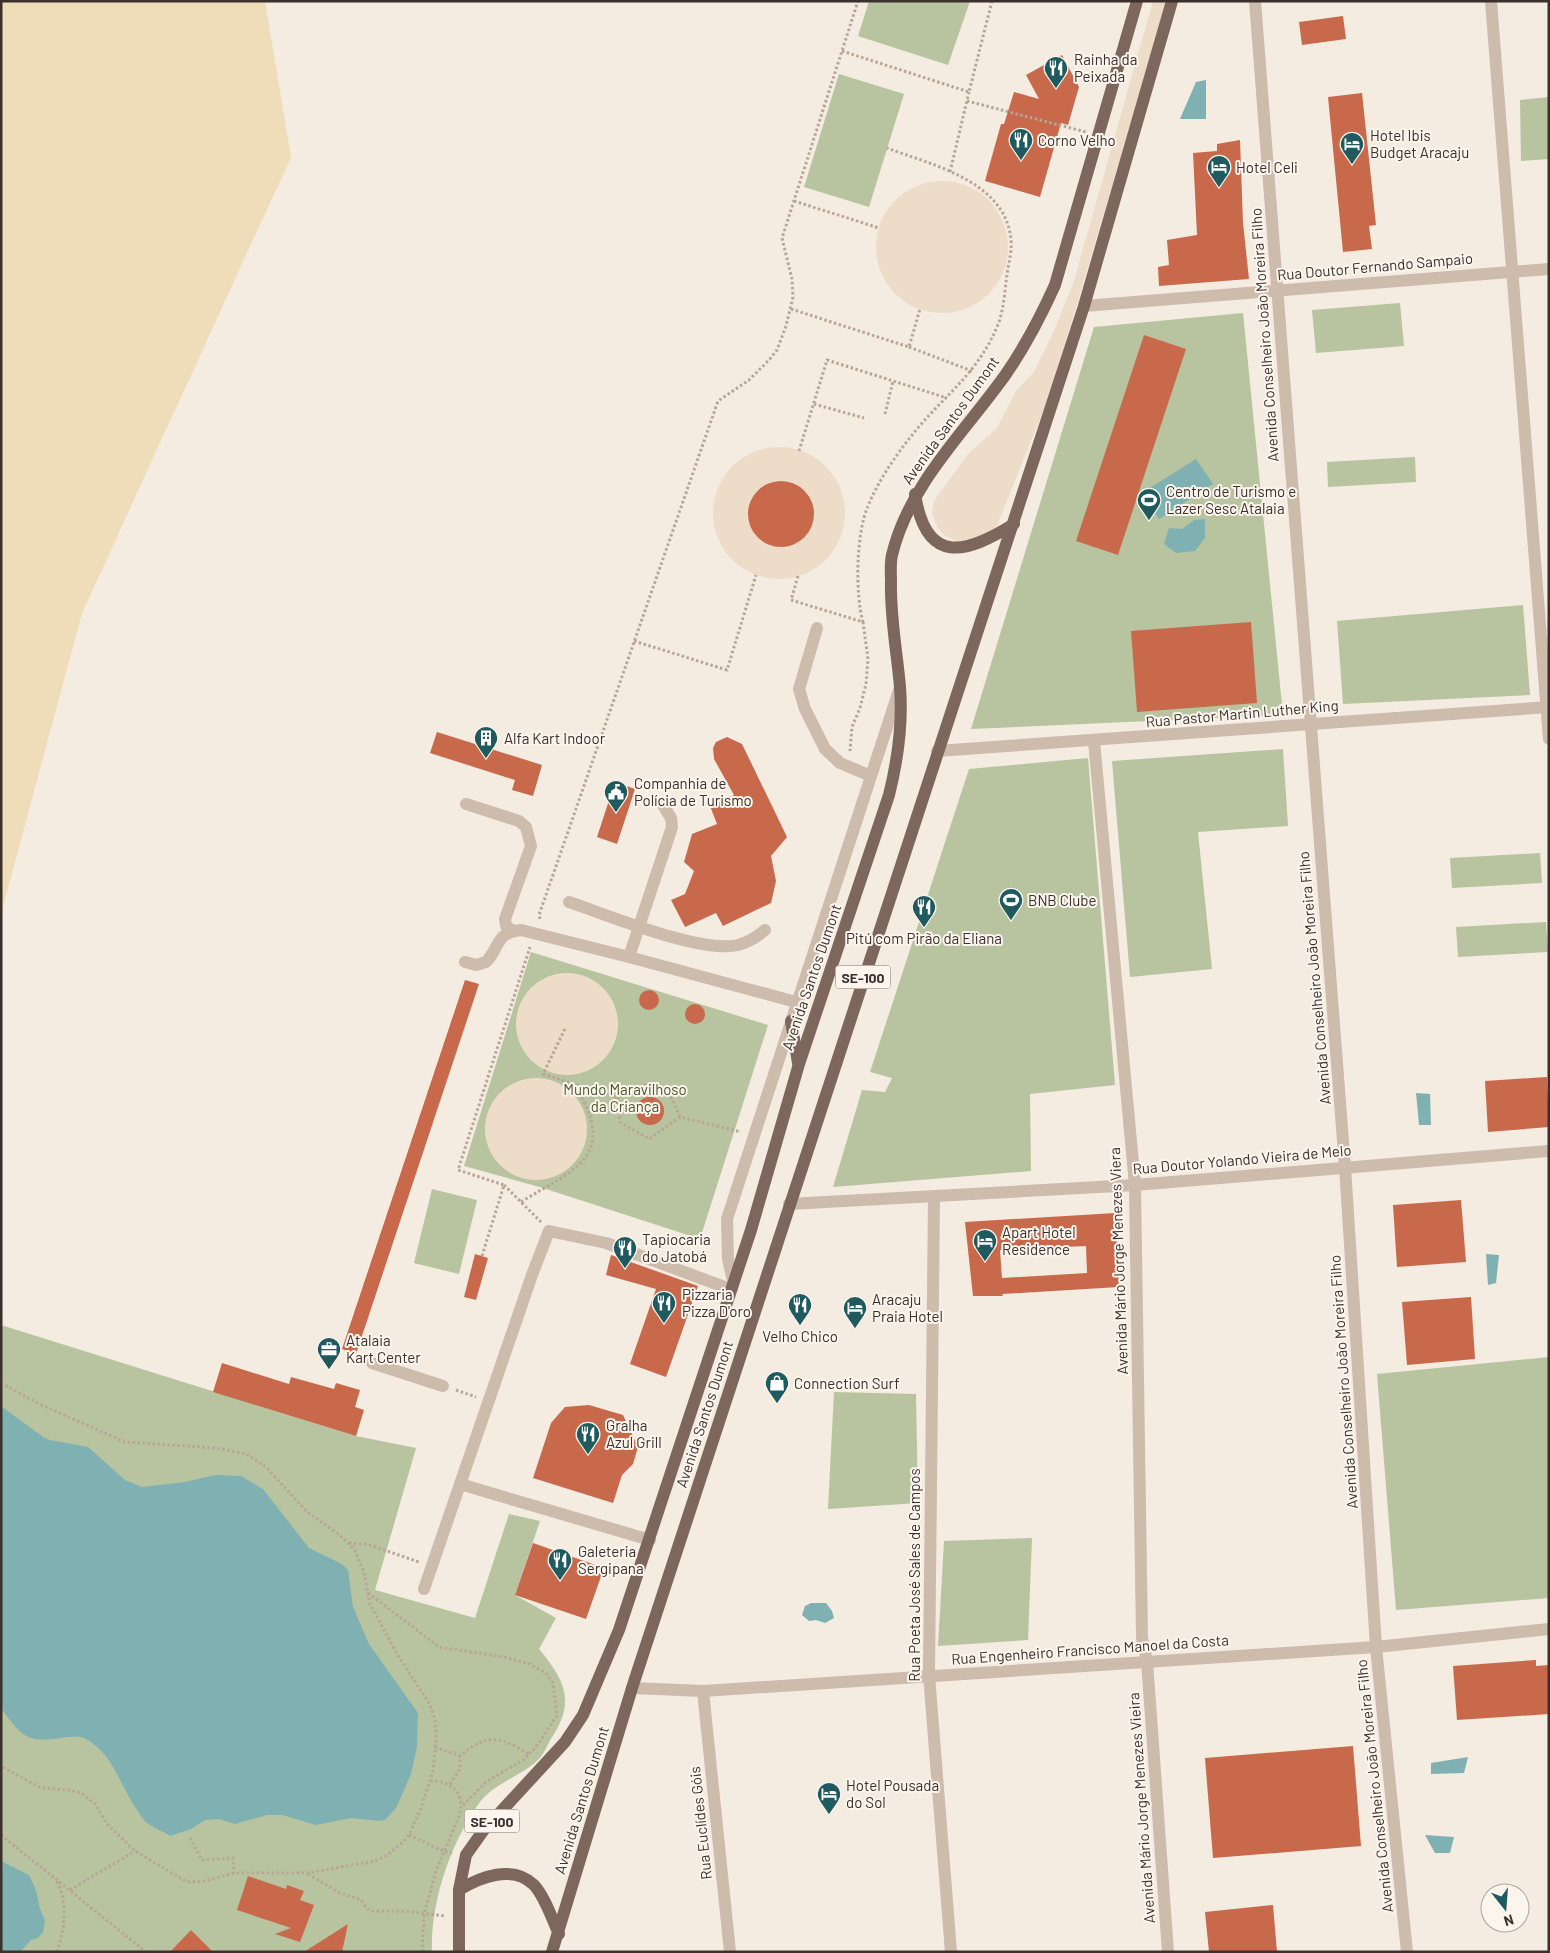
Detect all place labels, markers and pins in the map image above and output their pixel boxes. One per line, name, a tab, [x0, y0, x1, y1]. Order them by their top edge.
place label: Rainha da Peixada	[1074, 50, 1137, 85]
restaurant icon: Rainha da Peixada	[1043, 55, 1069, 89]
place label: Hotel Ibis Budget Aracaju	[1370, 126, 1469, 161]
restaurant icon: Corno Velho	[1008, 127, 1034, 161]
place label: Corno Velho	[1038, 131, 1116, 149]
hotel icon: Hotel Ibis Budget Aracaju	[1339, 131, 1365, 165]
hotel icon: Hotel Celi	[1206, 154, 1232, 188]
place label: Hotel Celi	[1236, 158, 1298, 176]
place label: Centro de Turismo e Lazer Sesc Atalaia	[1166, 482, 1296, 517]
sports icon: Centro de Turismo e Lazer Sesc Atalaia	[1136, 487, 1162, 521]
building icon: Alfa Kart Indoor	[473, 725, 499, 759]
place label: Alfa Kart Indoor	[504, 729, 606, 747]
place label: Companhia de Polícia de Turismo	[634, 774, 752, 809]
public building icon: Companhia de Polícia de Turismo	[603, 779, 629, 813]
sports icon: BNB Clube	[998, 887, 1024, 921]
place label: BNB Clube	[1028, 891, 1096, 909]
restaurant icon: Pitú com Pirão da Eliana	[911, 894, 937, 928]
place label: Pitú com Pirão da Eliana	[846, 929, 1002, 947]
place label: Apart Hotel Residence	[1002, 1223, 1076, 1258]
hotel icon: Apart Hotel Residence	[972, 1228, 998, 1262]
place label: Tapiocaria do Jatobá	[642, 1230, 711, 1265]
restaurant icon: Tapiocaria do Jatobá	[612, 1235, 638, 1269]
place label: Pizzaria Pizza D'oro	[682, 1285, 751, 1320]
restaurant icon: Pizzaria Pizza D'oro	[651, 1290, 677, 1324]
place label: Aracaju Praia Hotel	[872, 1290, 943, 1325]
restaurant icon: Velho Chico	[787, 1292, 813, 1326]
hotel icon: Aracaju Praia Hotel	[842, 1295, 868, 1329]
place label: Velho Chico	[762, 1327, 838, 1345]
place label: Atalaia Kart Center	[346, 1331, 421, 1366]
office icon: Atalaia Kart Center	[316, 1336, 342, 1370]
shop icon: Connection Surf	[764, 1370, 790, 1404]
place label: Connection Surf	[794, 1374, 899, 1392]
place label: Gralha Azul Grill	[606, 1416, 662, 1451]
restaurant icon: Gralha Azul Grill	[575, 1421, 601, 1455]
place label: Galeteria Sergipana	[578, 1542, 644, 1577]
restaurant icon: Galeteria Sergipana	[547, 1547, 573, 1581]
place label: Hotel Pousada do Sol	[846, 1776, 939, 1811]
hotel icon: Hotel Pousada do Sol	[816, 1781, 842, 1815]

